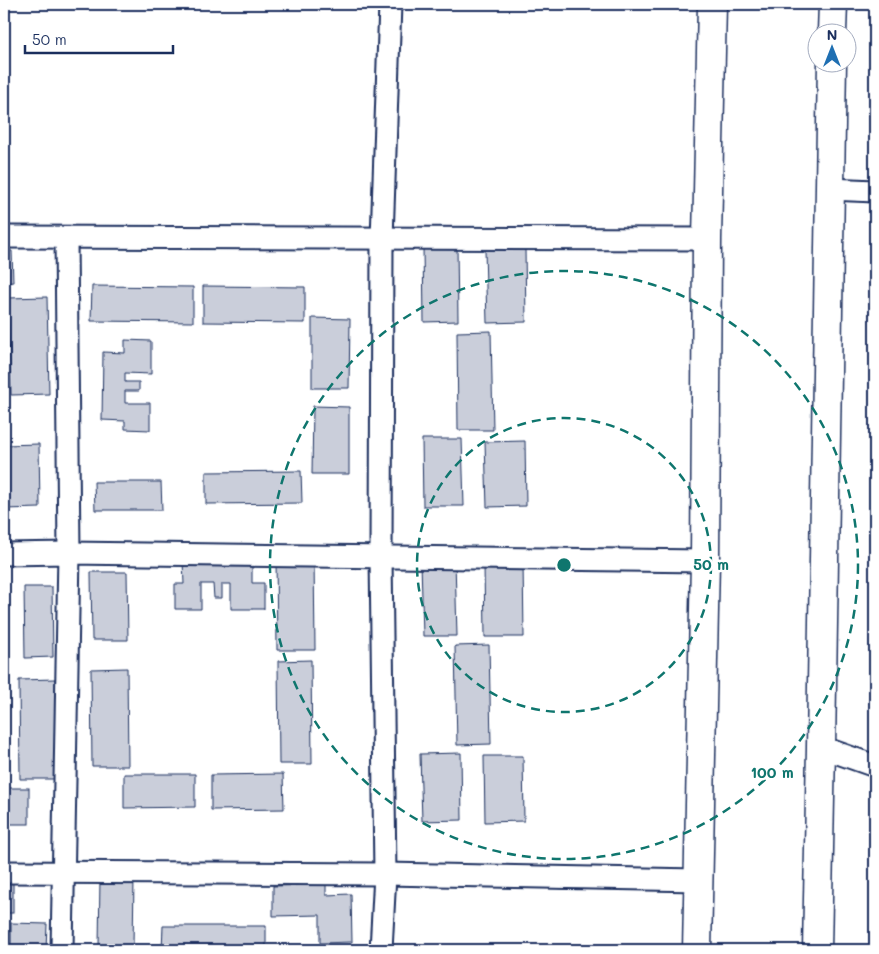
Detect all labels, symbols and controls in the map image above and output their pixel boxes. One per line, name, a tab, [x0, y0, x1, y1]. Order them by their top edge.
scale bar	[25, 22, 172, 54]
north arrow	[806, 22, 856, 72]
text: N	[827, 25, 837, 44]
text: 50 m	[32, 29, 67, 49]
text: 50 m	[693, 554, 729, 574]
centre of rings	[555, 556, 573, 574]
text: 100 m	[750, 762, 794, 782]

